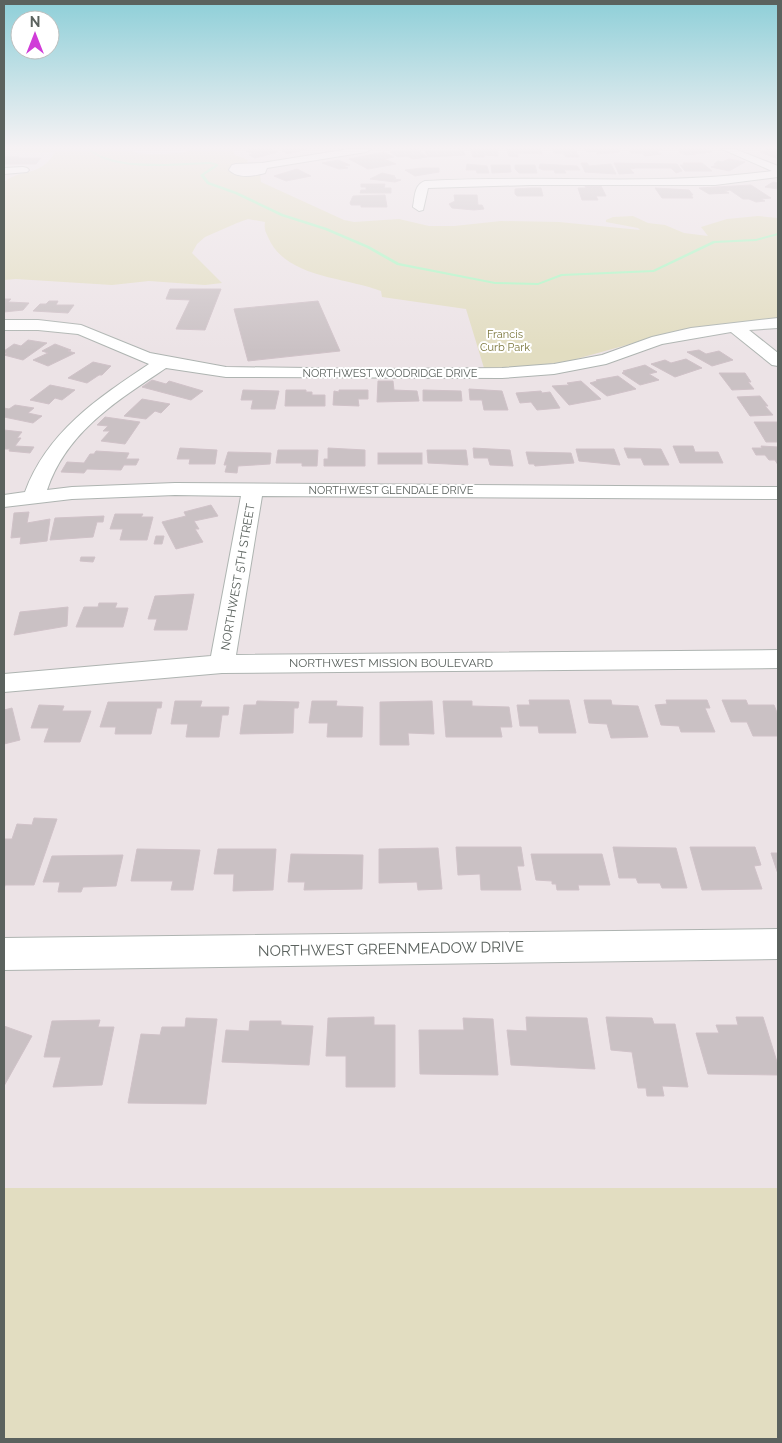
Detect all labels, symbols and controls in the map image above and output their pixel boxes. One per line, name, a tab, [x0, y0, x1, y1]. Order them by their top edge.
north arrow	[10, 10, 60, 60]
text: N	[30, 14, 40, 30]
park label: Francis Curb Park	[480, 328, 530, 354]
street label: NORTHWEST WOODRIDGE DRIVE	[302, 367, 478, 380]
street label: NORTHWEST GLENDALE DRIVE	[308, 484, 474, 497]
street label: NORTHWEST 5TH STREET	[218, 502, 258, 652]
street label: NORTHWEST MISSION BOULEVARD	[289, 656, 493, 670]
street label: NORTHWEST GREENMEADOW DRIVE	[258, 938, 524, 960]

